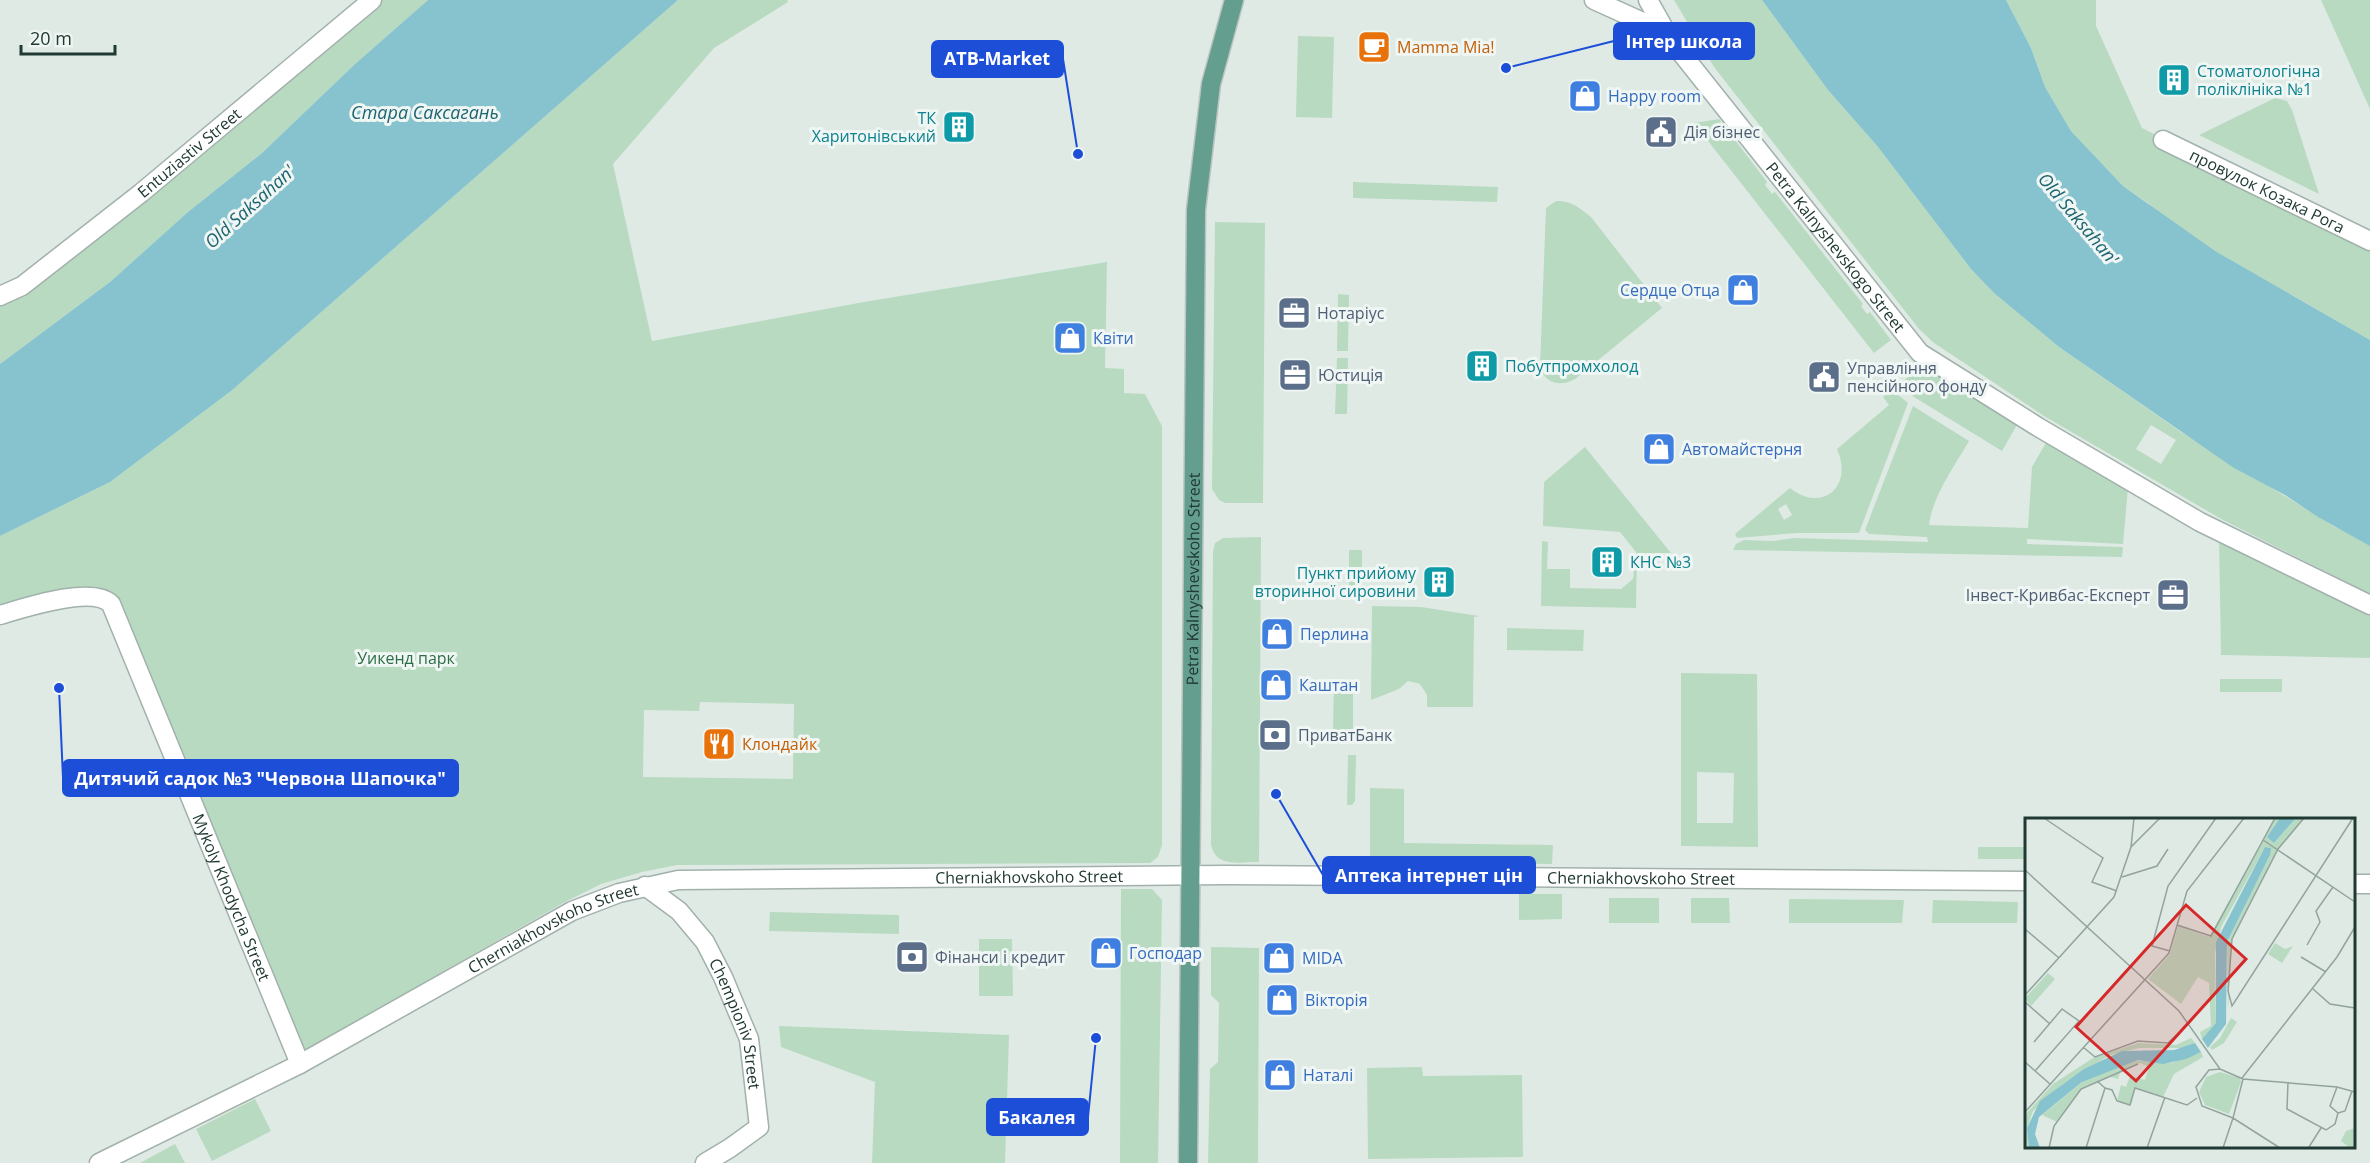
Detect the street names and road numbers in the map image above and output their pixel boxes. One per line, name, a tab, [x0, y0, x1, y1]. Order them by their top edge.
street label: Entuziastiv Street	[133, 103, 246, 202]
street label: провулок Козака Рога	[2186, 144, 2349, 238]
street label: Petra Kalnyshevskogo Street	[1761, 157, 1910, 337]
street label: Petra Kalnyshevskoho Street	[1181, 472, 1205, 686]
street label: Mykoly Khodycha Street	[187, 810, 276, 985]
street label: Cherniakhovskoho Street	[935, 865, 1123, 889]
street label: Cherniakhovskoho Street	[1547, 866, 1735, 890]
street label: Cherniakhovskoho Street	[464, 878, 641, 978]
street label: Chempioniv Street	[704, 954, 766, 1091]

